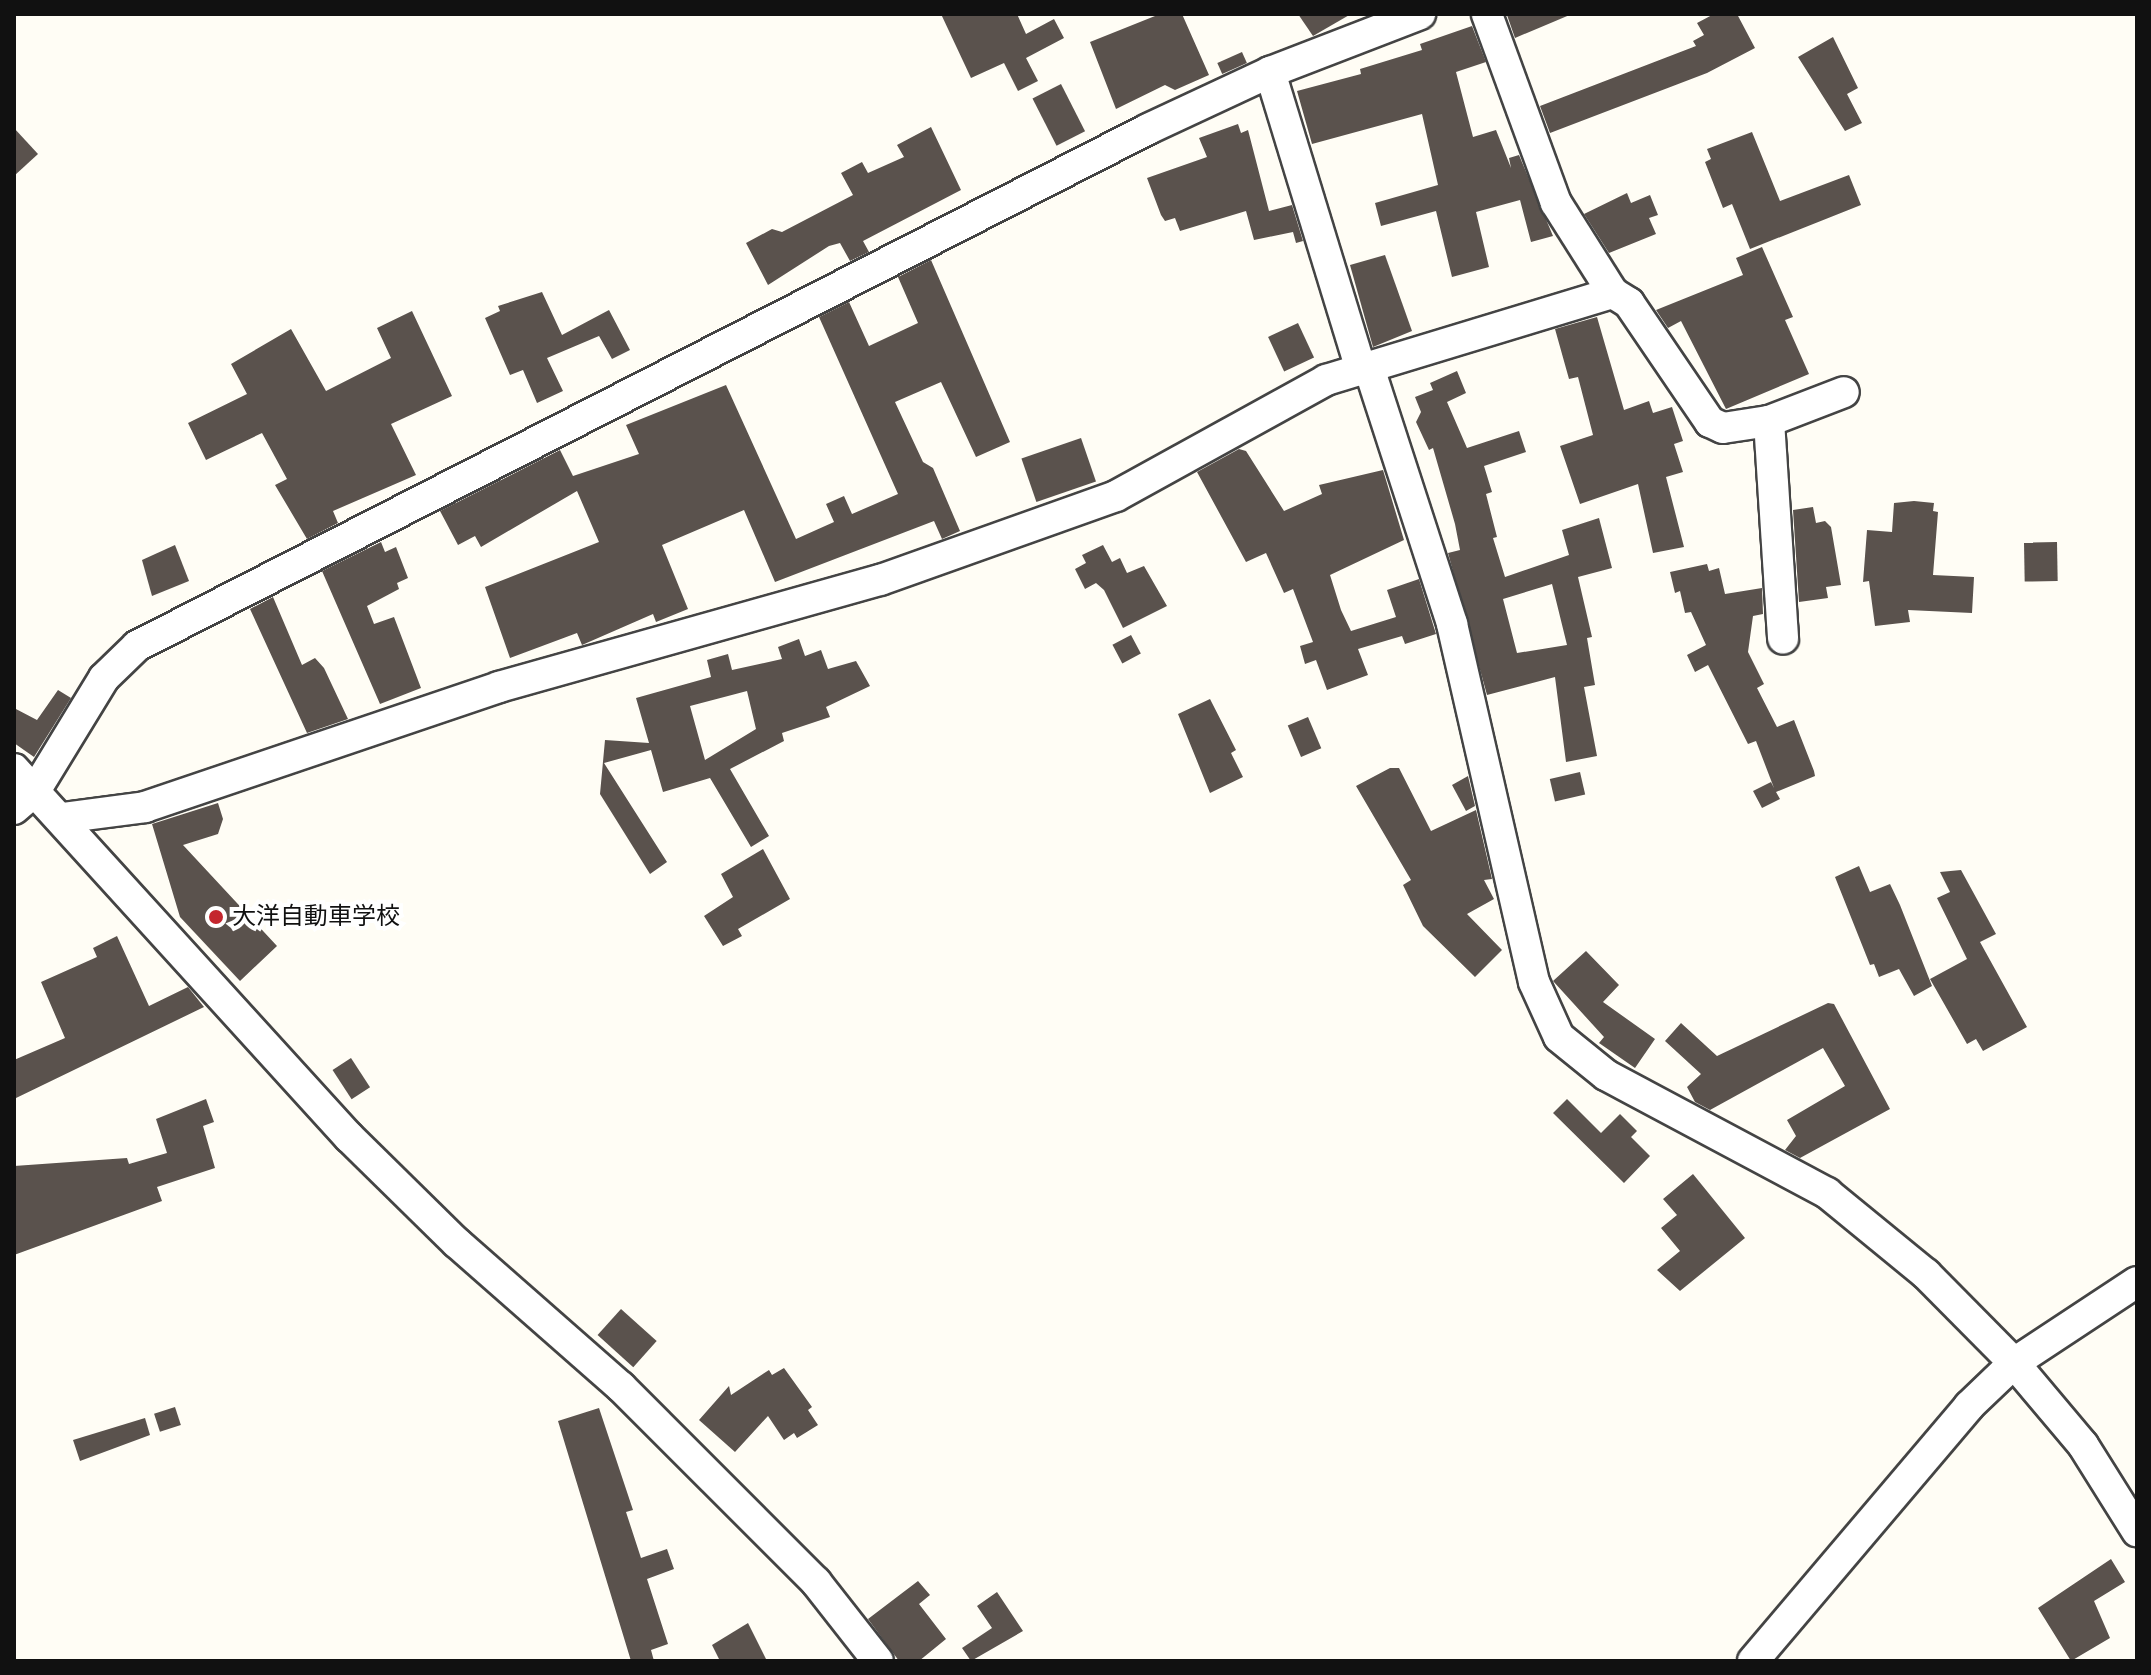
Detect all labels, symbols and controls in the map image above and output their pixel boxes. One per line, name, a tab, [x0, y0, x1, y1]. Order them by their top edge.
place label: 大洋自動車学校	[232, 903, 400, 931]
marker: 大洋自動車学校	[207, 908, 225, 926]

